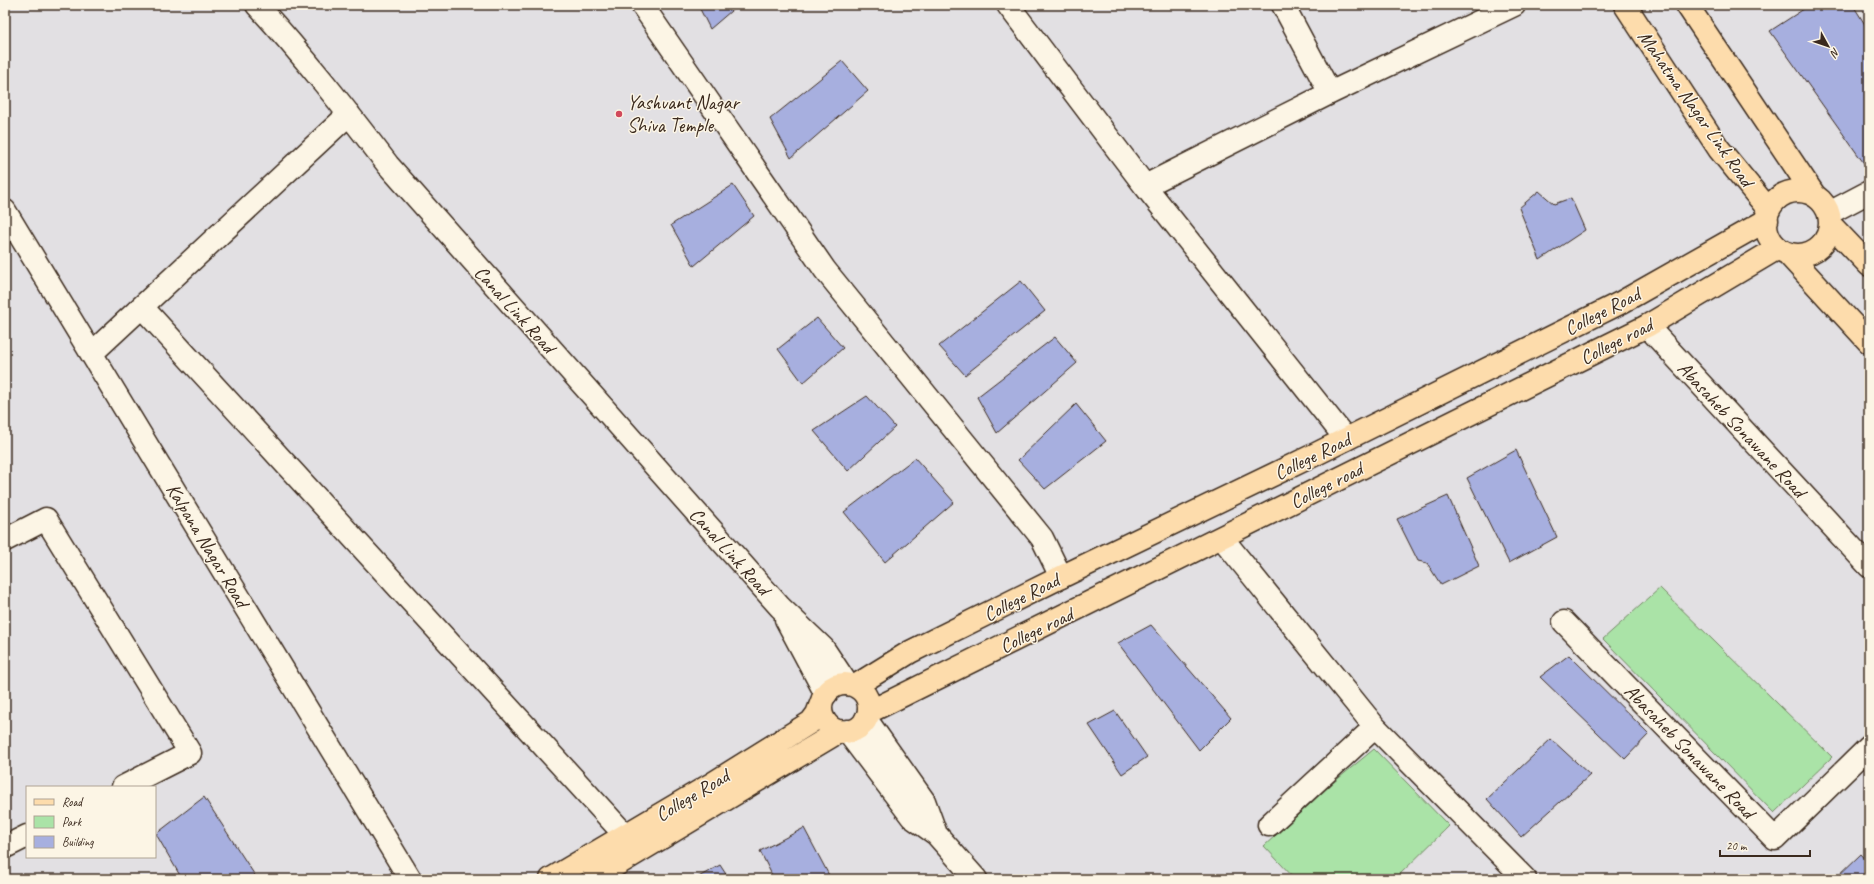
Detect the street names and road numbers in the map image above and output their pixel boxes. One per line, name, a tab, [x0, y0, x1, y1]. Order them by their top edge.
street label: Mahatma Nagar Link Road	[1632, 25, 1761, 194]
street label: Canal Link Road	[469, 260, 563, 361]
street label: College Road	[1560, 280, 1647, 341]
street label: College road	[1576, 311, 1660, 370]
street label: Abasaheb Sonawane Road	[1672, 356, 1813, 505]
street label: College Road	[1270, 426, 1357, 486]
street label: College road	[1286, 455, 1370, 514]
street label: Kalpana Nagar Road	[161, 479, 256, 615]
street label: Canal Link Road	[684, 502, 778, 603]
street label: College Road	[979, 566, 1066, 627]
street label: College road	[996, 601, 1080, 659]
street label: Abasaheb Sonawane Road	[1619, 679, 1762, 826]
street label: College Road	[651, 762, 736, 827]

